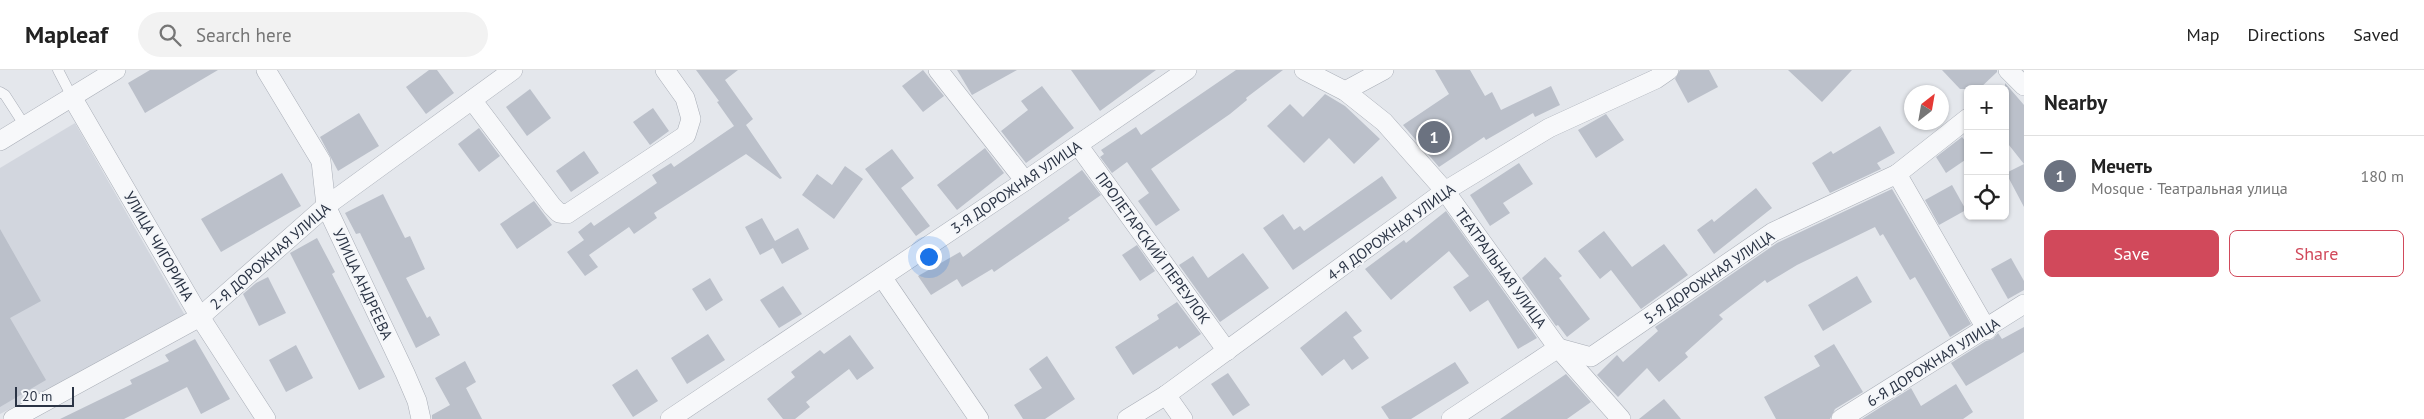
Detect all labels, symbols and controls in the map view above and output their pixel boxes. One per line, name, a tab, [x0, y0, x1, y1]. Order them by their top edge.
search box	[138, 12, 488, 57]
text: Mapleaf	[25, 19, 108, 50]
icon: search	[156, 21, 184, 49]
text: Search here	[196, 23, 292, 47]
text: Map	[2187, 23, 2219, 46]
text: Directions	[2247, 23, 2325, 46]
text: Saved	[2353, 23, 2399, 46]
north arrow	[1904, 85, 1949, 130]
map controls	[1964, 85, 2009, 220]
button: +	[1964, 85, 2009, 130]
text: Nearby	[2044, 89, 2107, 116]
pin: 1	[1418, 118, 1450, 156]
button: −	[1964, 130, 2009, 175]
street label: 3-Я ДОРОЖНАЯ УЛИЦА	[947, 136, 1085, 238]
text: Мечеть	[2091, 154, 2152, 178]
text: 1	[2055, 166, 2065, 186]
text: 180 m	[2361, 166, 2404, 186]
street label: ПРОЛЕТАРСКИЙ ПЕРЕУЛОК	[1092, 168, 1214, 328]
button: locate	[1964, 175, 2009, 220]
text: Mosque · Театральная улица	[2091, 178, 2288, 198]
street label: 4-Я ДОРОЖНАЯ УЛИЦА	[1323, 179, 1459, 285]
street label: УЛИЦА ЧИГОРИНА	[120, 188, 198, 304]
street label: 2-Я ДОРОЖНАЯ УЛИЦА	[206, 198, 334, 313]
street label: ТЕАТРАЛЬНАЯ УЛИЦА	[1451, 204, 1551, 332]
street label: УЛИЦА АНДРЕЕВА	[329, 225, 397, 343]
street label: 5-Я ДОРОЖНАЯ УЛИЦА	[1640, 226, 1778, 328]
button: Save	[2044, 230, 2219, 277]
button: Share	[2229, 230, 2404, 277]
your location	[916, 244, 942, 270]
street label: 6-Я ДОРОЖНАЯ УЛИЦА	[1863, 313, 2003, 411]
scale bar	[15, 384, 74, 407]
text: 20 m	[22, 387, 52, 405]

